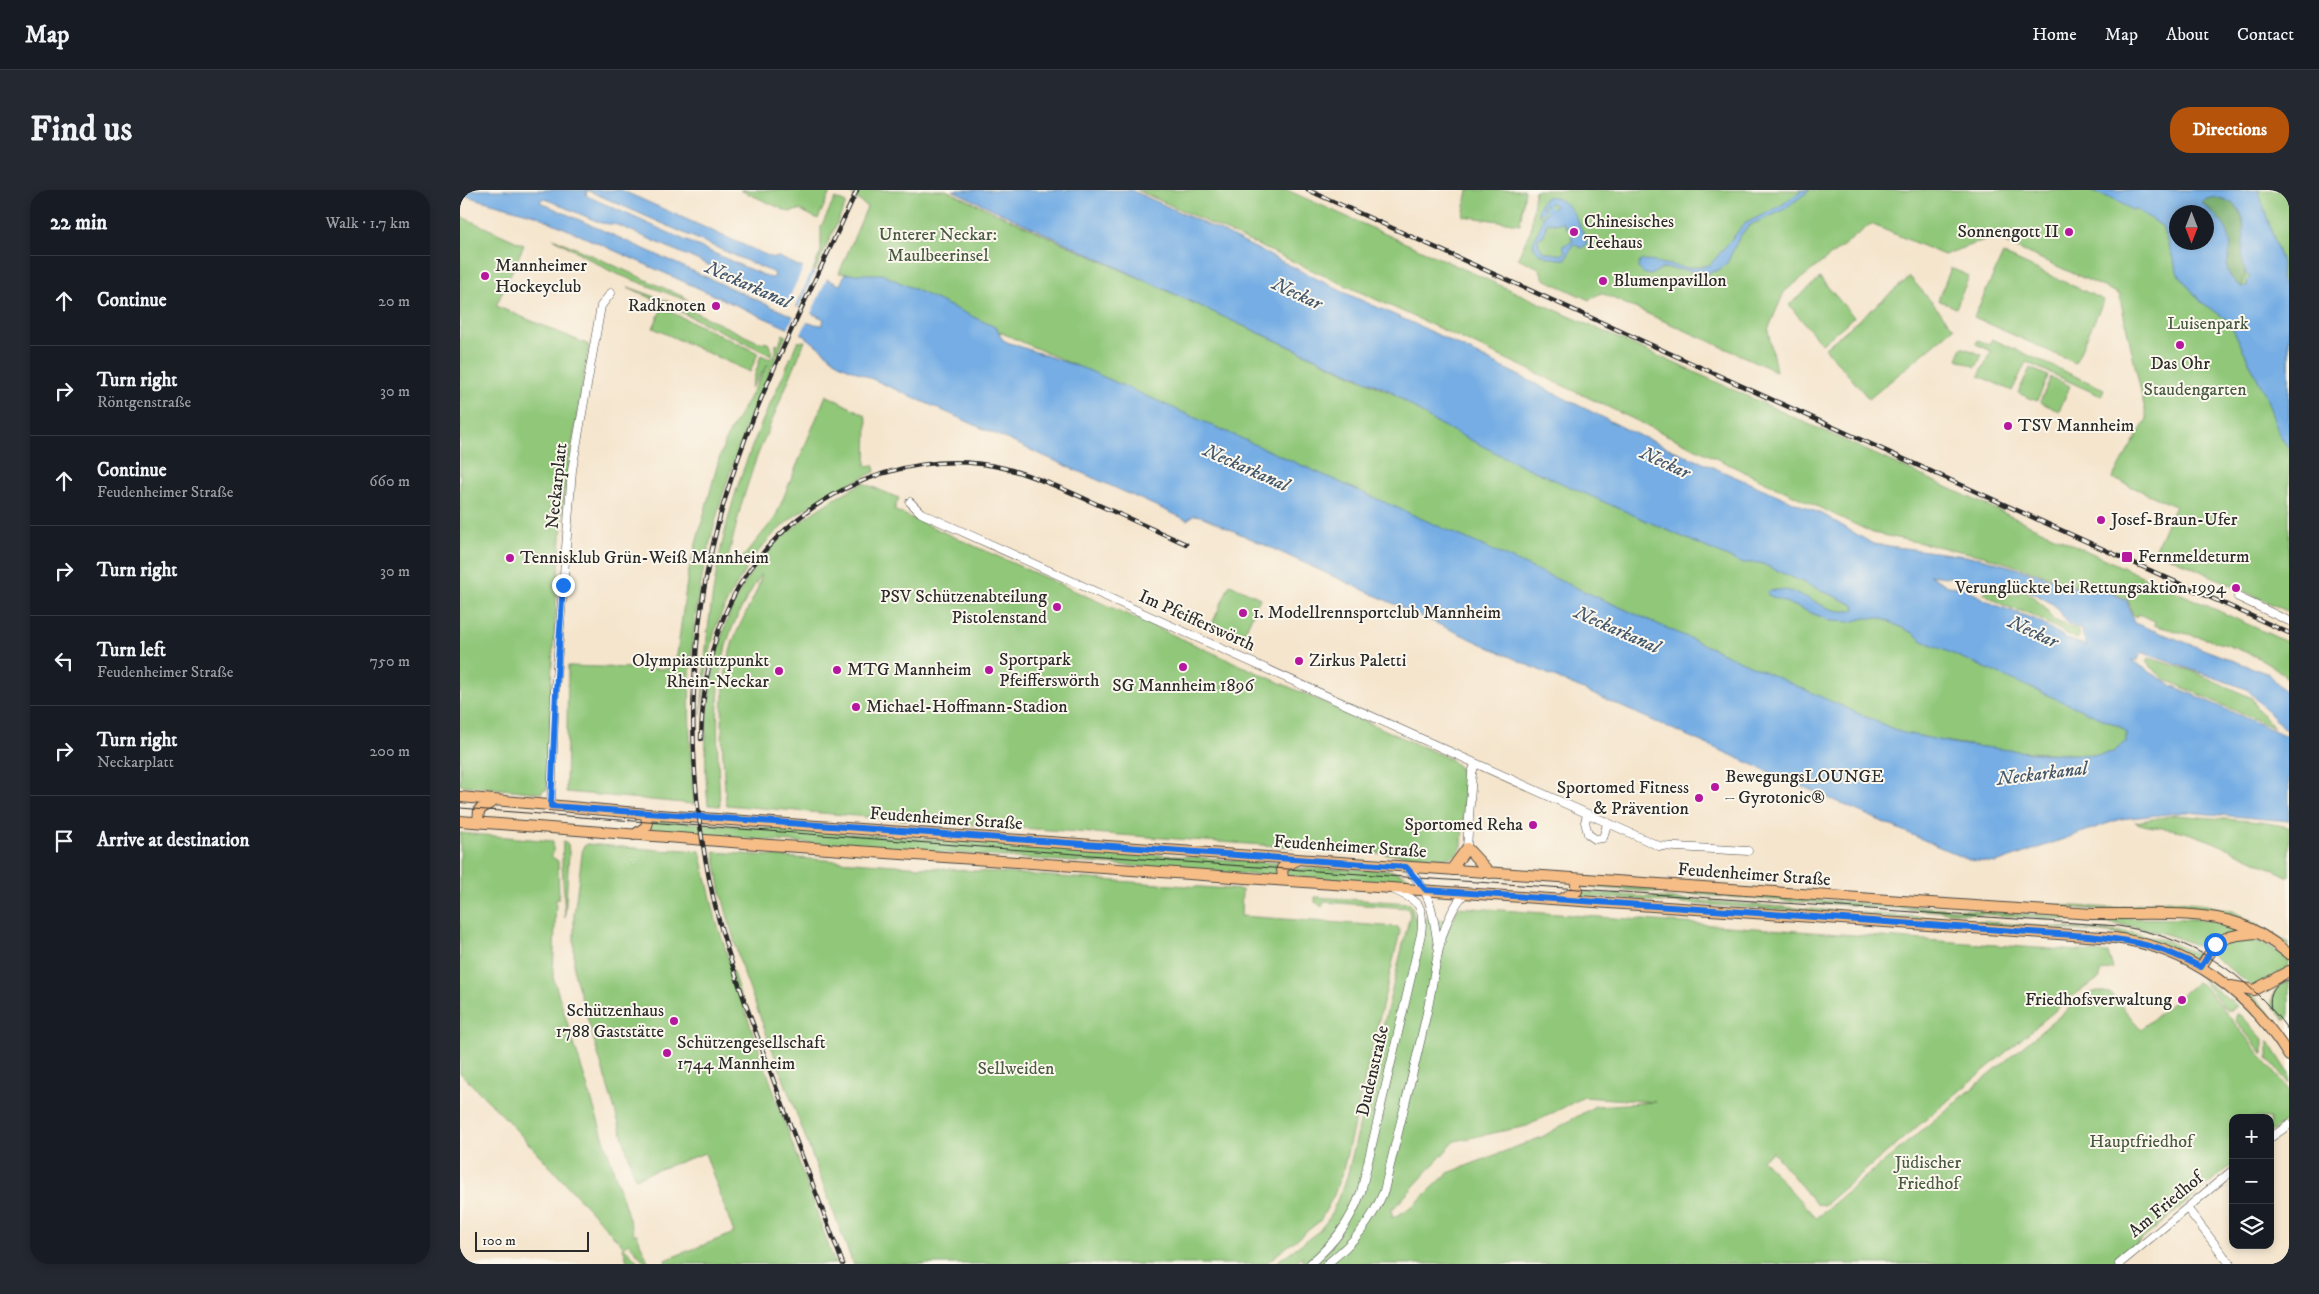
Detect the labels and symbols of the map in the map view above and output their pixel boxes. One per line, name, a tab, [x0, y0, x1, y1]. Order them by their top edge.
north arrow	[2169, 205, 2214, 250]
place label: Chinesisches Teehaus	[1584, 211, 1674, 254]
place label: Sonnengott II	[1957, 221, 2059, 243]
park label: Unterer Neckar: Maulbeerinsel	[879, 224, 997, 267]
marker: Chinesisches Teehaus	[1568, 226, 1580, 238]
marker: Sonnengott II	[2063, 226, 2075, 238]
place label: Mannheimer Hockeyclub	[495, 255, 587, 298]
water label: Neckarkanal	[701, 256, 796, 315]
marker: Mannheimer Hockeyclub	[479, 270, 491, 282]
place label: Blumenpavillon	[1613, 270, 1727, 292]
water label: Neckar	[1268, 272, 1328, 316]
marker: Blumenpavillon	[1597, 275, 1609, 287]
place label: Radknoten	[628, 295, 707, 317]
marker: Radknoten	[710, 300, 722, 312]
park label: Luisenpark	[2167, 313, 2249, 335]
marker: Das Ohr	[2174, 339, 2186, 351]
place label: Das Ohr	[2150, 353, 2210, 375]
park label: Staudengarten	[2143, 379, 2247, 401]
place label: TSV Mannheim	[2018, 415, 2134, 437]
marker: TSV Mannheim	[2002, 420, 2014, 432]
water label: Neckarkanal	[1199, 439, 1294, 498]
water label: Neckar	[1636, 441, 1696, 485]
street label: Neckarplatt	[542, 442, 572, 530]
place label: Josef-Braun-Ufer	[2109, 509, 2238, 531]
marker: Josef-Braun-Ufer	[2095, 514, 2107, 526]
place label: Fernmeldeturm	[2138, 546, 2250, 568]
place label: Tennisklub Grün-Weiß Mannheim	[520, 547, 769, 569]
marker: Fernmeldeturm	[2120, 550, 2134, 564]
marker: Tennisklub Grün-Weiß Mannheim	[504, 552, 516, 564]
route end	[552, 574, 575, 597]
place label: Verunglückte bei Rettungsaktion 1994	[1954, 577, 2227, 599]
marker: Verunglückte bei Rettungsaktion 1994	[2230, 582, 2242, 594]
street label: Im Pfeifferswörth	[1135, 585, 1259, 657]
place label: PSV Schützenabteilung Pistolenstand	[880, 586, 1047, 629]
marker: PSV Schützenabteilung Pistolenstand	[1051, 601, 1063, 613]
water label: Neckarkanal	[1570, 601, 1665, 660]
place label: 1. Modellrennsportclub Mannheim	[1253, 602, 1501, 624]
marker: 1. Modellrennsportclub Mannheim	[1237, 607, 1249, 619]
water label: Neckar	[2004, 610, 2064, 654]
place label: Sportpark Pfeifferswörth	[999, 649, 1100, 692]
place label: Olympiastützpunkt Rhein-Neckar	[632, 650, 769, 693]
place label: Zirkus Paletti	[1309, 650, 1406, 672]
marker: Zirkus Paletti	[1293, 655, 1305, 667]
place label: MTG Mannheim	[847, 659, 971, 681]
marker: SG Mannheim 1896	[1177, 661, 1189, 673]
marker: MTG Mannheim	[831, 664, 843, 676]
marker: Sportpark Pfeifferswörth	[983, 664, 995, 676]
marker: Olympiastützpunkt Rhein-Neckar	[773, 665, 785, 677]
place label: SG Mannheim 1896	[1112, 675, 1254, 697]
place label: Michael-Hoffmann-Stadion	[866, 696, 1068, 718]
marker: Michael-Hoffmann-Stadion	[850, 701, 862, 713]
water label: Neckarkanal	[1994, 757, 2091, 791]
place label: BewegungsLOUNGE – Gyrotonic®	[1725, 766, 1884, 809]
place label: Sportomed Fitness & Prävention	[1557, 777, 1690, 820]
marker: BewegungsLOUNGE – Gyrotonic®	[1709, 781, 1721, 793]
marker: Sportomed Fitness & Prävention	[1693, 792, 1705, 804]
street label: Feudenheimer Straße	[869, 803, 1023, 835]
place label: Sportomed Reha	[1404, 814, 1523, 836]
marker: Sportomed Reha	[1527, 819, 1539, 831]
street label: Feudenheimer Straße	[1273, 831, 1427, 863]
street label: Feudenheimer Straße	[1677, 859, 1831, 891]
route start	[2204, 933, 2227, 956]
place label: Friedhofsverwaltung	[2025, 989, 2172, 1011]
marker: Friedhofsverwaltung	[2176, 994, 2188, 1006]
place label: Schützenhaus 1788 Gaststätte	[556, 1000, 664, 1043]
marker: Schützenhaus 1788 Gaststätte	[668, 1015, 680, 1027]
street label: Dudenstraße	[1352, 1024, 1394, 1118]
place label: Schützengesellschaft 1744 Mannheim	[677, 1032, 826, 1075]
marker: Schützengesellschaft 1744 Mannheim	[661, 1047, 673, 1059]
park label: Sellweiden	[978, 1058, 1055, 1080]
park label: Hauptfriedhof	[2089, 1131, 2196, 1153]
park label: Jüdischer Friedhof	[1893, 1152, 1962, 1195]
street label: Am Friedhof	[2124, 1165, 2210, 1243]
scale bar	[475, 1229, 589, 1252]

